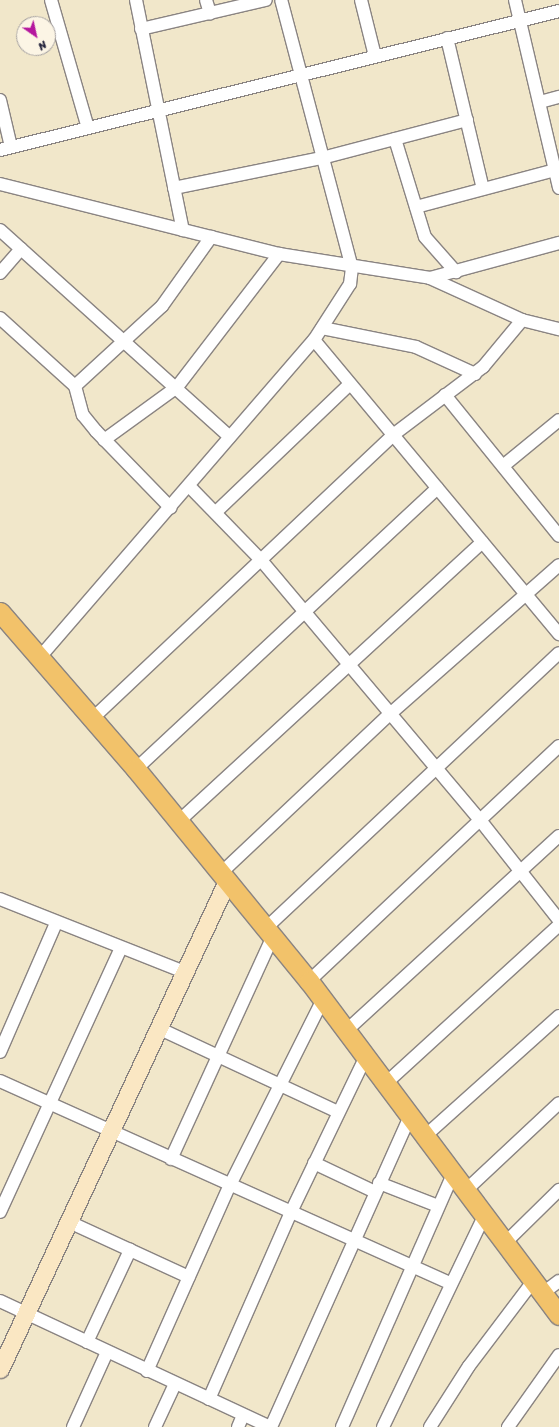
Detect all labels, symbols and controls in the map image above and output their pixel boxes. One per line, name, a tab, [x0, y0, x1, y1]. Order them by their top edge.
north arrow	[16, 16, 56, 56]
text: N	[34, 36, 51, 56]

